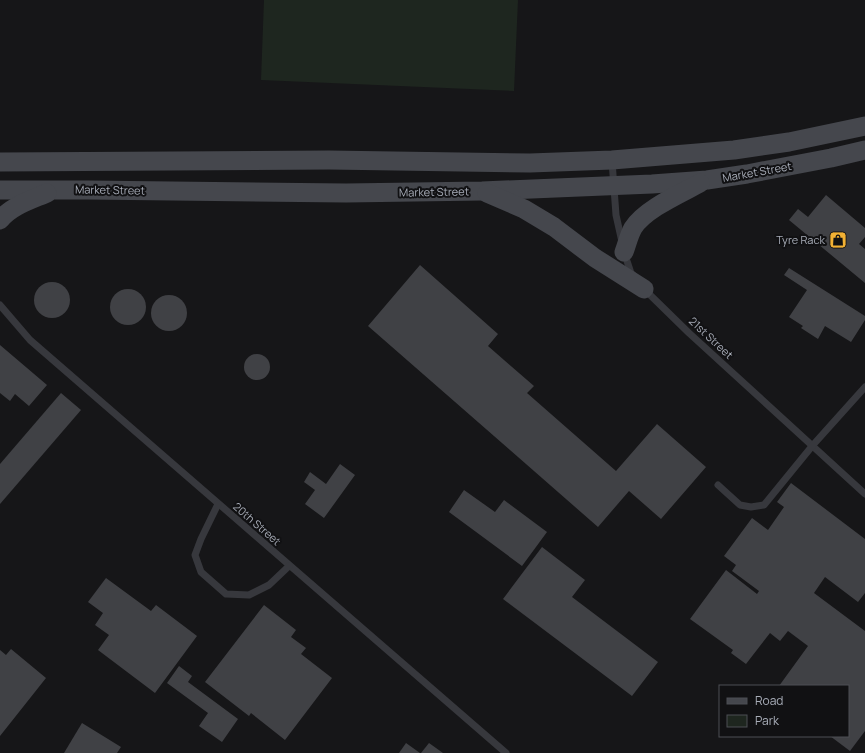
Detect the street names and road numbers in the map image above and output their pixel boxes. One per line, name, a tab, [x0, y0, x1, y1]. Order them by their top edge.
street label: Market Street	[721, 158, 793, 185]
street label: Market Street	[75, 181, 145, 198]
street label: Market Street	[399, 183, 469, 200]
street label: 21st Street	[686, 313, 737, 362]
street label: 20th Street	[230, 499, 284, 548]

